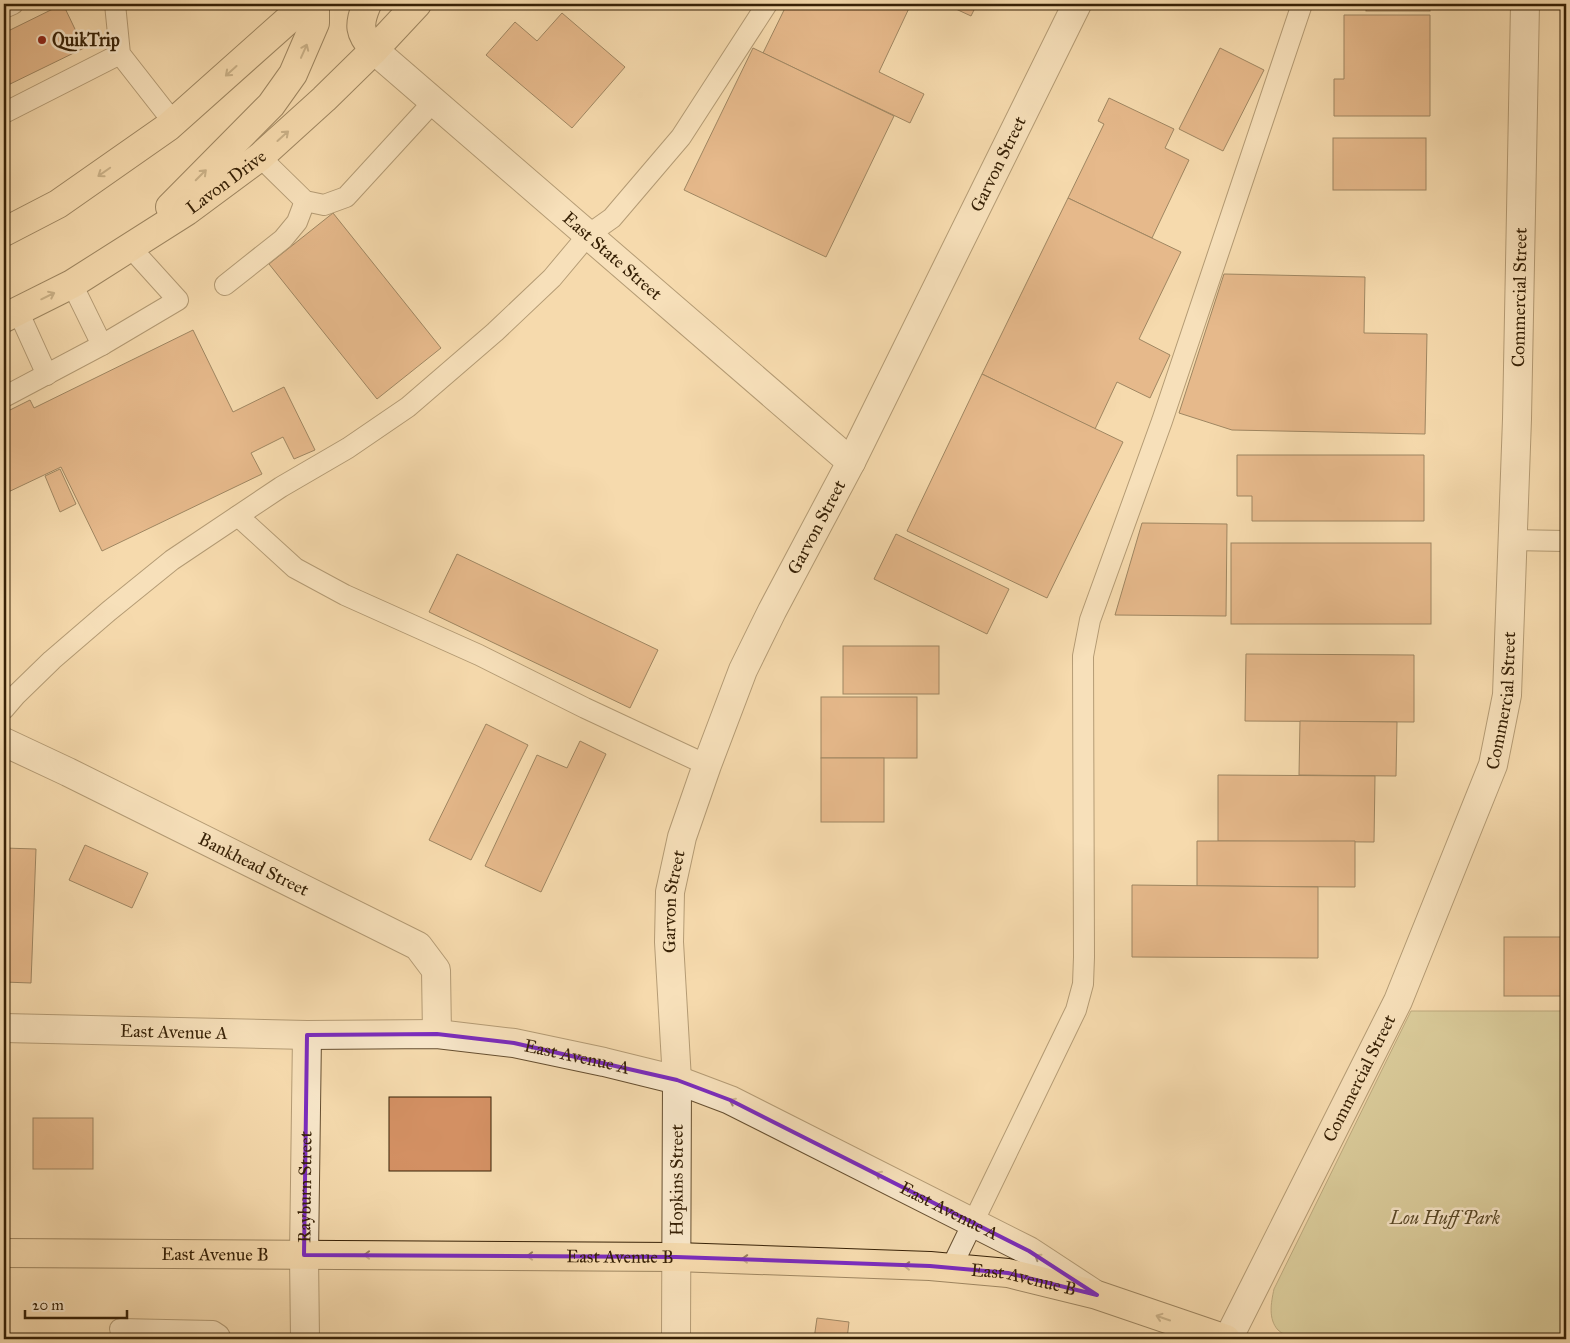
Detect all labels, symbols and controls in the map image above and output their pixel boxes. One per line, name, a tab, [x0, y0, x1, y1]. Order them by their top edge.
place label: QuikTrip	[52, 29, 120, 52]
marker: QuikTrip	[36, 34, 48, 46]
one-way arrow	[300, 44, 309, 59]
one-way arrow	[225, 65, 238, 77]
street label: Garvon Street	[965, 112, 1031, 215]
one-way arrow	[276, 130, 289, 142]
street label: Lavon Drive	[182, 146, 271, 219]
one-way arrow	[97, 167, 111, 177]
one-way arrow	[195, 169, 207, 181]
street label: East State Street	[558, 207, 667, 305]
street label: Commercial Street	[1507, 227, 1532, 367]
one-way arrow	[40, 291, 55, 301]
street label: Garvon Street	[782, 476, 851, 578]
street label: Commercial Street	[1481, 630, 1520, 772]
street label: Bankhead Street	[195, 828, 313, 901]
street label: Garvon Street	[658, 847, 690, 954]
street label: Commercial Street	[1318, 1010, 1401, 1145]
street label: East Avenue A	[120, 1020, 228, 1044]
street label: East Avenue A	[522, 1034, 632, 1079]
one-way arrow	[729, 1098, 744, 1108]
street label: Hopkins Street	[665, 1123, 688, 1236]
street label: Rayburn Street	[293, 1130, 317, 1243]
one-way arrow	[874, 1171, 889, 1181]
street label: East Avenue A	[896, 1177, 1002, 1245]
park label: Lou Huff Park	[1389, 1207, 1500, 1229]
street label: East Avenue B	[161, 1243, 269, 1266]
street label: East Avenue B	[566, 1245, 674, 1268]
one-way arrow	[364, 1250, 380, 1260]
one-way arrow	[526, 1251, 542, 1261]
one-way arrow	[1035, 1254, 1049, 1264]
one-way arrow	[741, 1255, 757, 1264]
street label: East Avenue B	[970, 1259, 1079, 1301]
one-way arrow	[903, 1261, 919, 1270]
scale bar	[25, 1288, 128, 1320]
text: 20 m	[32, 1296, 64, 1314]
one-way arrow	[1156, 1313, 1171, 1322]

